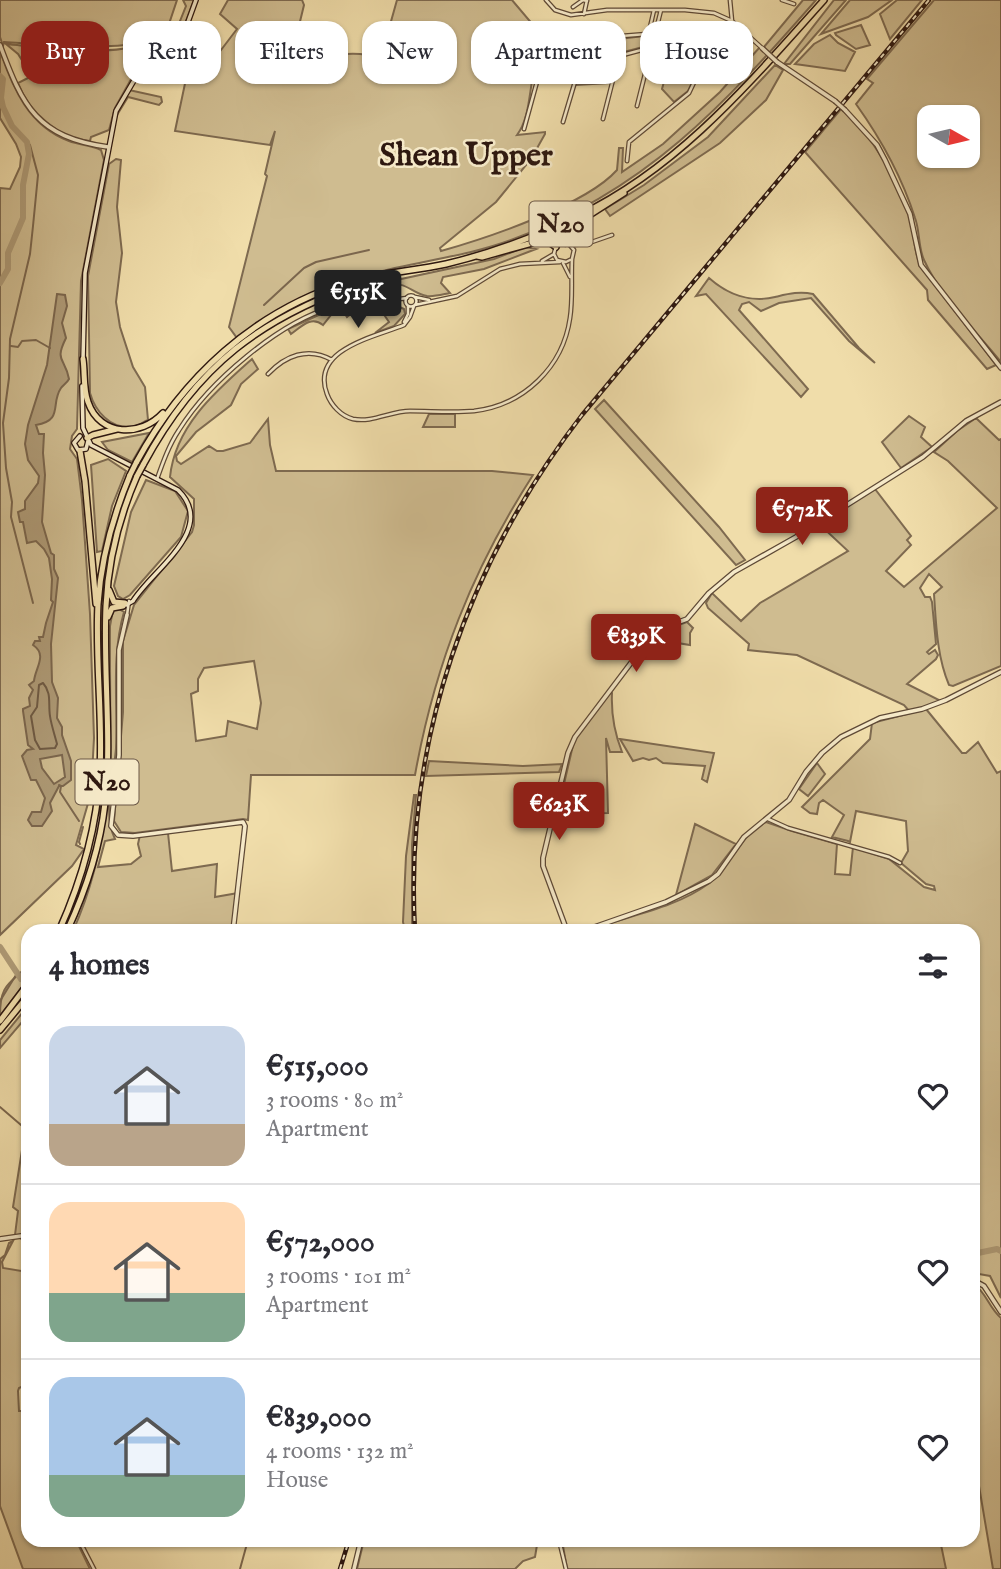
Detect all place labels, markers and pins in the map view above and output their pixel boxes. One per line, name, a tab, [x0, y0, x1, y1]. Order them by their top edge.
pin: €515K	[309, 270, 407, 330]
pin: €572K	[753, 488, 851, 547]
pin: €839K	[587, 614, 685, 674]
pin: €623K	[510, 782, 608, 842]

